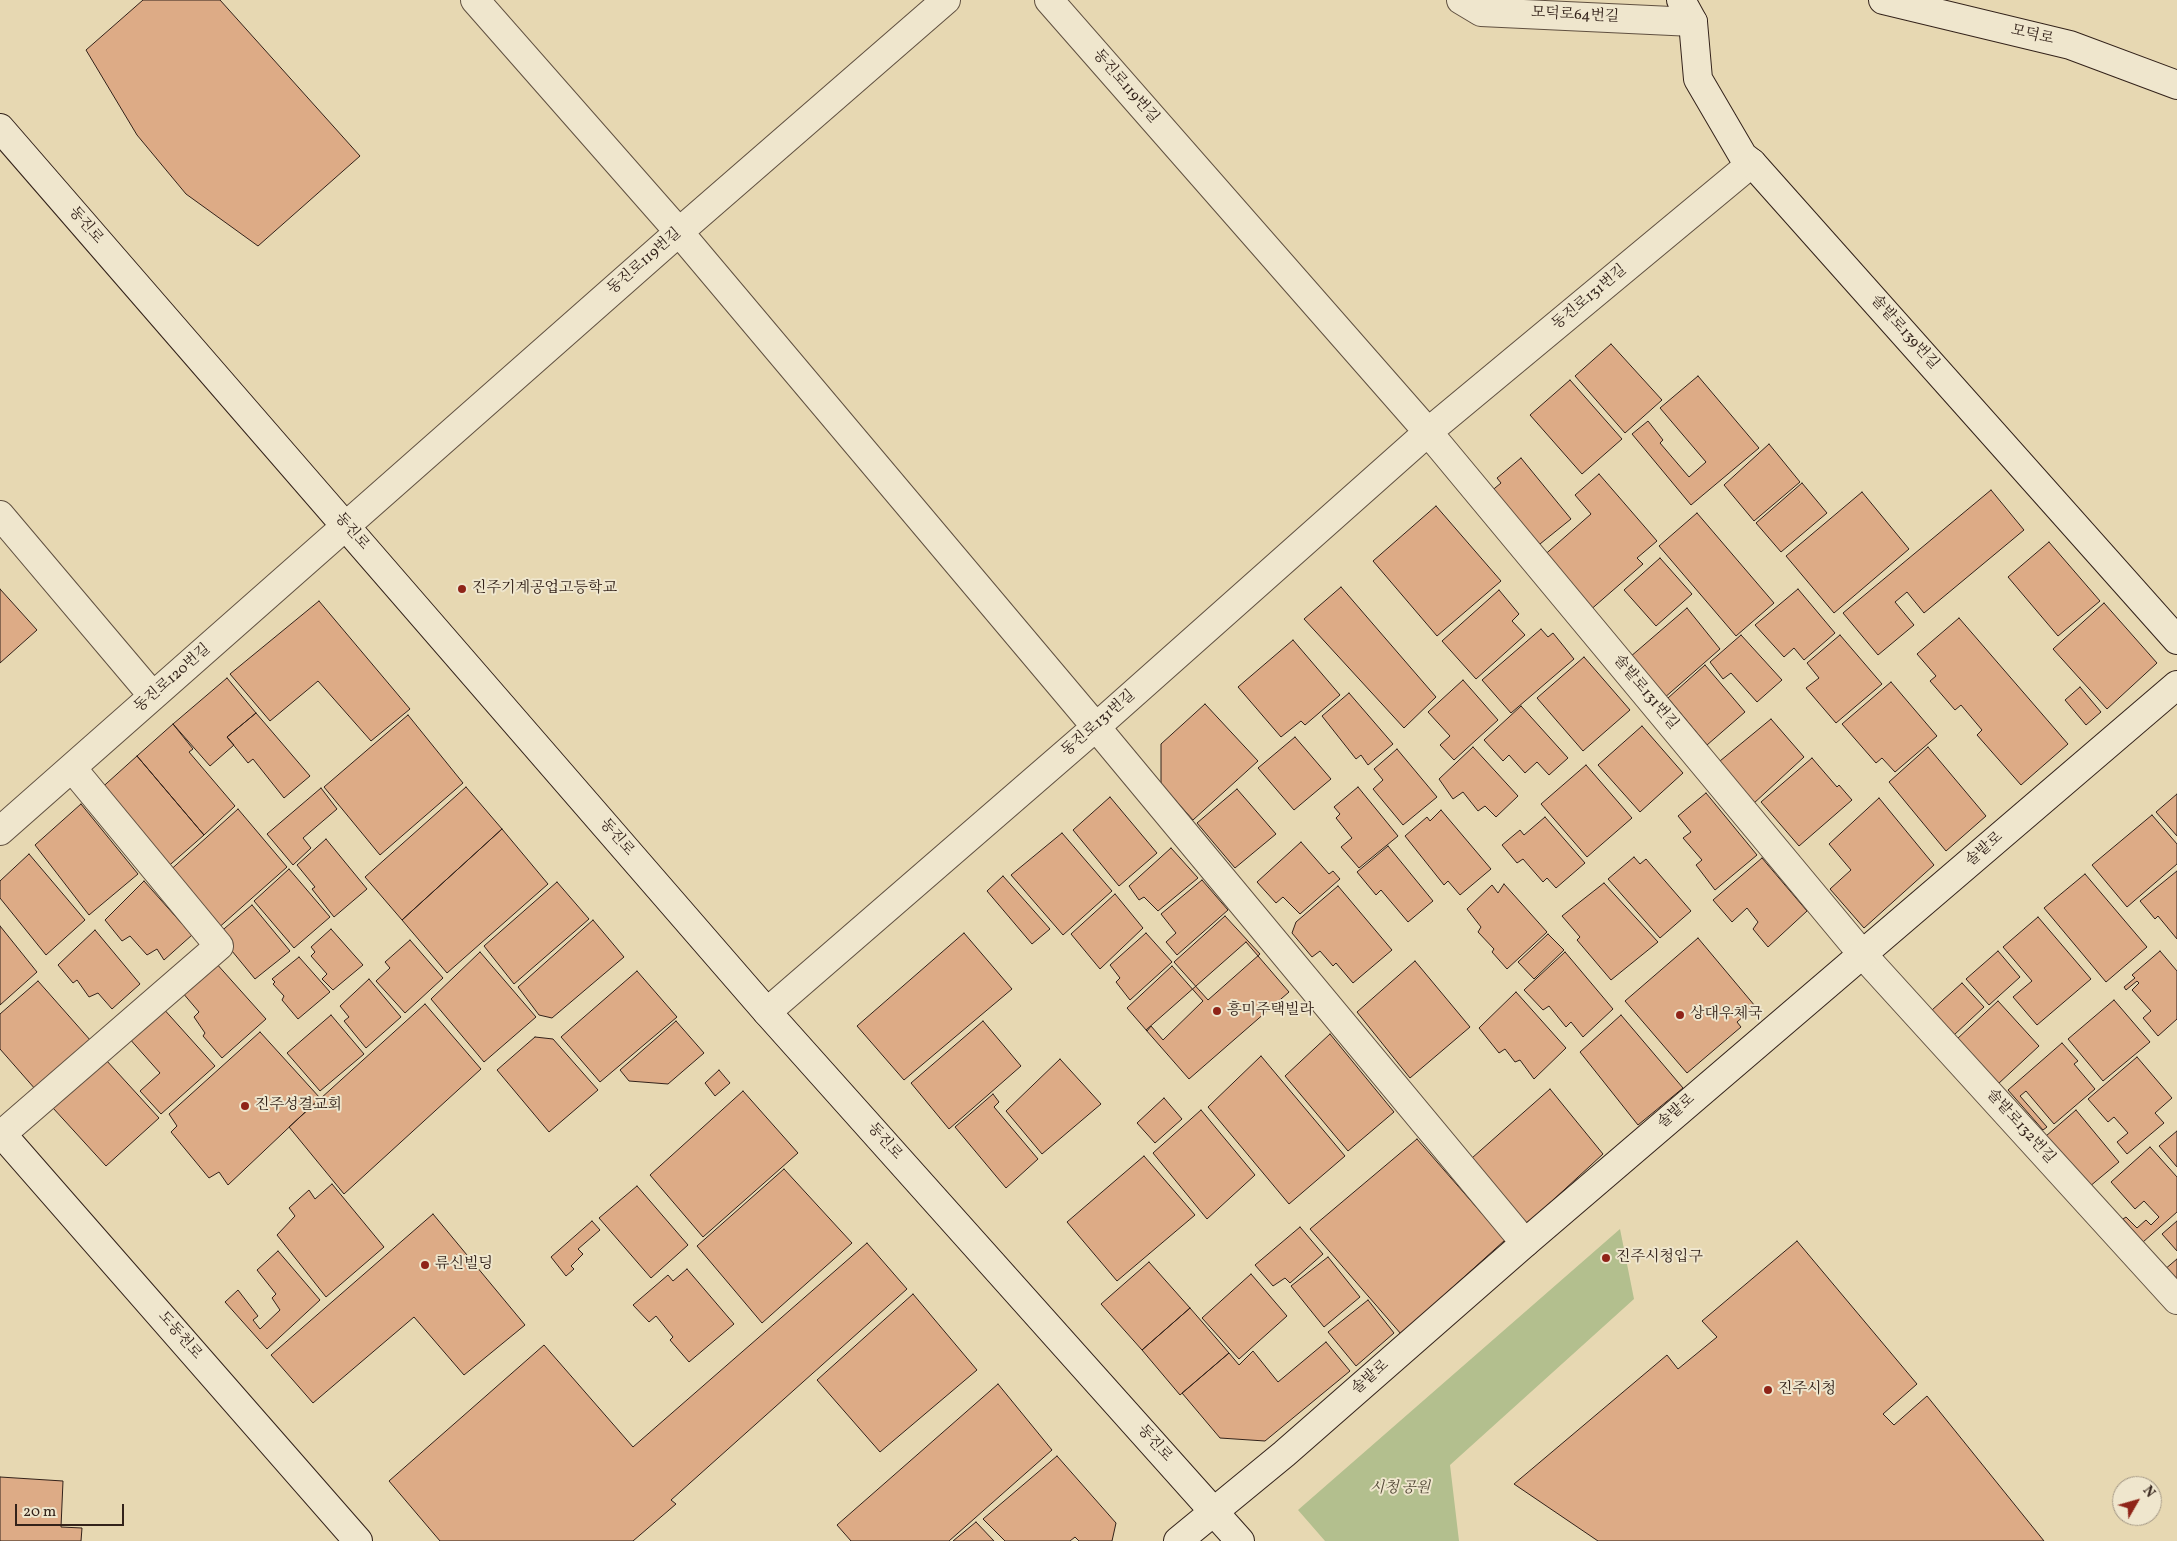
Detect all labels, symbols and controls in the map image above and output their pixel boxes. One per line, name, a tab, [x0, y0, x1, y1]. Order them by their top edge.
street label: 모덕로64번길	[1530, 5, 1620, 27]
street label: 모덕로	[2009, 22, 2055, 50]
street label: 동진로119번길	[1088, 46, 1162, 128]
street label: 동진로	[64, 204, 106, 248]
street label: 동진로119번길	[604, 225, 686, 299]
street label: 동진로131번길	[1549, 262, 1631, 334]
street label: 솔밭로139번길	[1866, 292, 1942, 374]
street label: 동진로	[330, 510, 372, 554]
place label: 진주기계공업고등학교	[472, 580, 617, 598]
marker: 진주기계공업고등학교	[456, 583, 468, 595]
street label: 동진로120번길	[131, 641, 215, 717]
street label: 솔밭로131번길	[1609, 652, 1681, 734]
street label: 동진로131번길	[1058, 687, 1140, 761]
street label: 동진로	[595, 816, 637, 860]
street label: 솔밭로	[1963, 829, 2007, 871]
place label: 흥미주택빌라	[1227, 1002, 1314, 1020]
marker: 흥미주택빌라	[1211, 1005, 1223, 1017]
place label: 상대우체국	[1690, 1006, 1762, 1024]
marker: 상대우체국	[1674, 1009, 1686, 1021]
street label: 솔밭로132번길	[1982, 1086, 2058, 1168]
street label: 솔밭로	[1655, 1091, 1699, 1133]
place label: 진주성결교회	[255, 1097, 342, 1115]
marker: 진주성결교회	[239, 1100, 251, 1112]
street label: 동진로	[863, 1120, 905, 1164]
place label: 진주시청입구	[1616, 1249, 1703, 1267]
marker: 진주시청입구	[1600, 1252, 1612, 1264]
place label: 류신빌딩	[435, 1256, 493, 1274]
marker: 류신빌딩	[419, 1259, 431, 1271]
street label: 도동천로	[153, 1308, 205, 1364]
street label: 솔밭로	[1349, 1357, 1393, 1399]
place label: 진주시청	[1778, 1381, 1836, 1399]
marker: 진주시청	[1762, 1384, 1774, 1396]
street label: 동진로	[1133, 1422, 1175, 1466]
north arrow	[2112, 1476, 2162, 1526]
park label: 시청 공원	[1370, 1480, 1430, 1498]
text: N	[2138, 1482, 2159, 1502]
scale bar	[18, 1494, 126, 1526]
text: 20 m	[23, 1502, 56, 1523]

